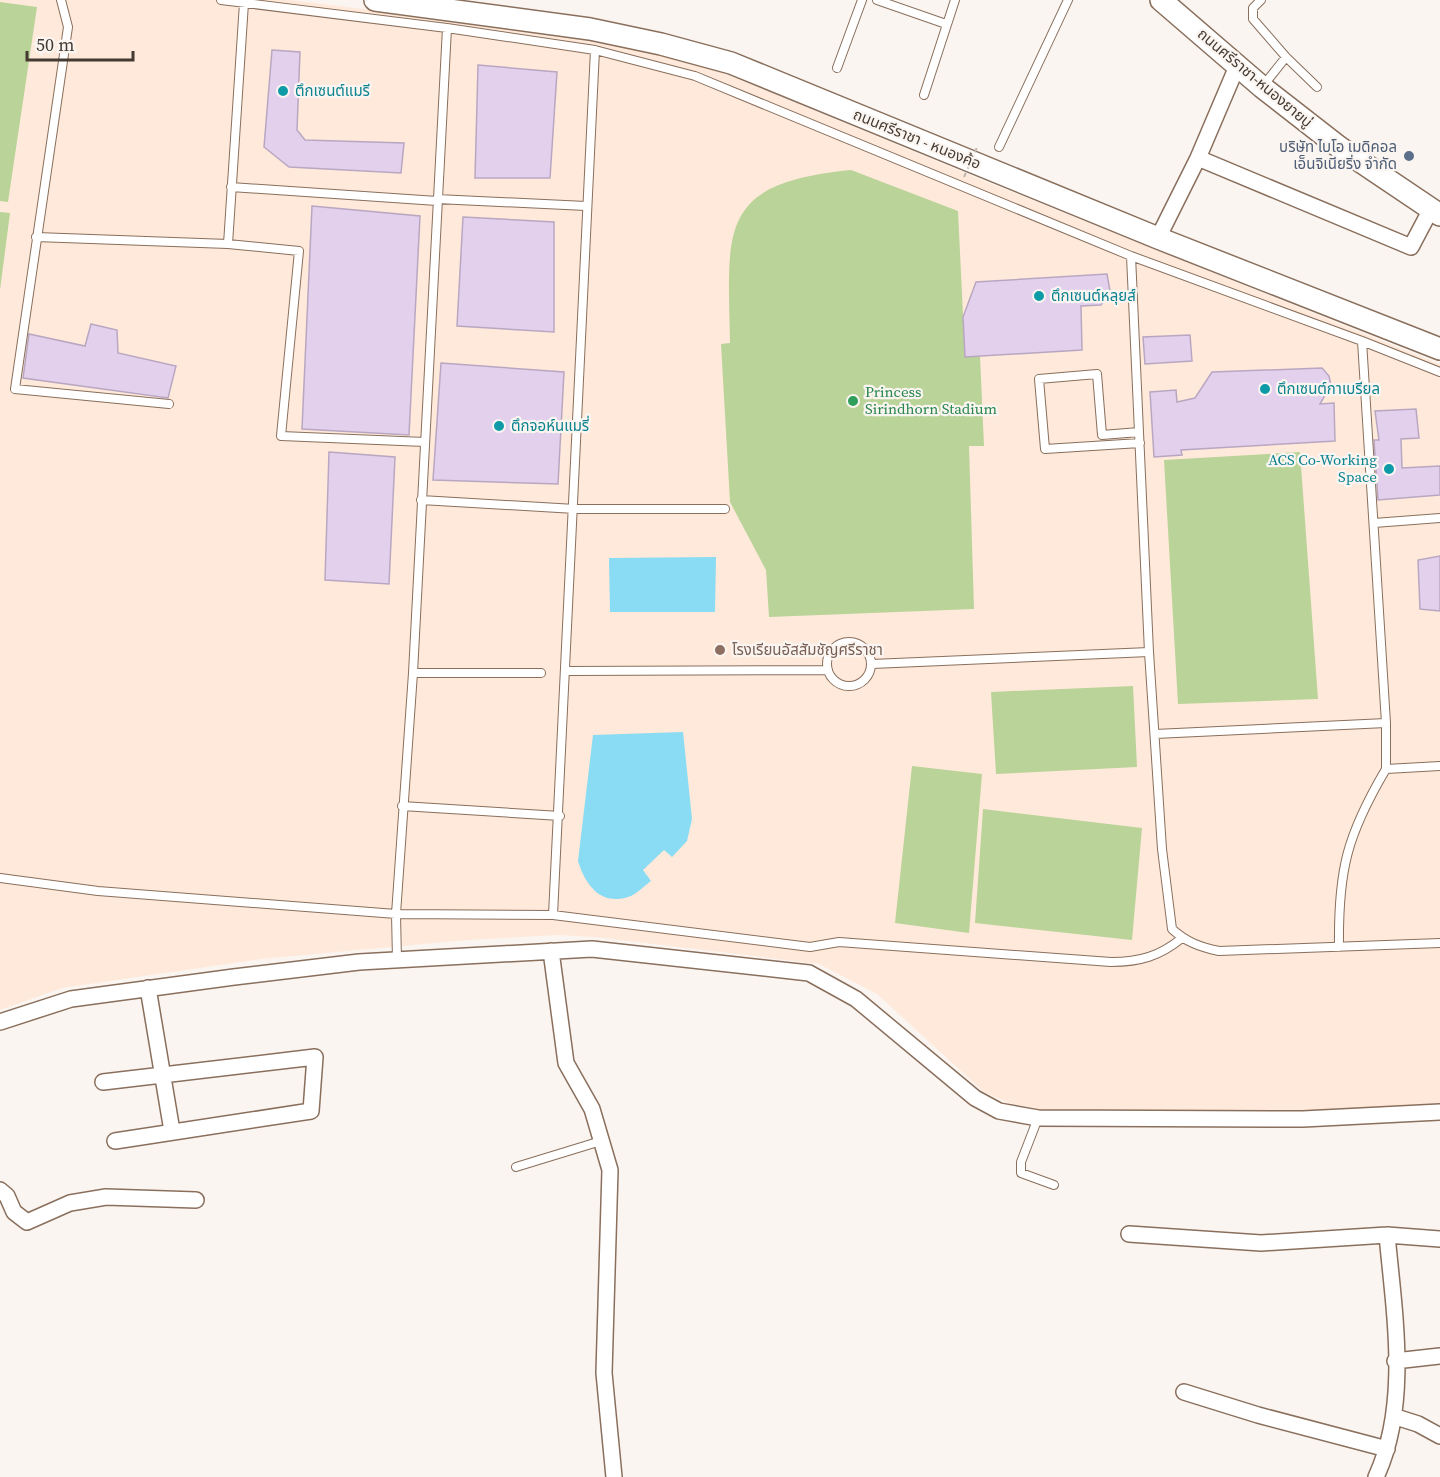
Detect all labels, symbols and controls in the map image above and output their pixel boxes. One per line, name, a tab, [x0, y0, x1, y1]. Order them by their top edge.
street label: ถนนศรีราชา-หนองยายบู่	[1193, 23, 1317, 132]
scale bar	[27, 24, 134, 62]
text: 50 m	[36, 32, 74, 57]
place label: ตึกเซนต์แมรี	[295, 80, 370, 101]
marker: ตึกเซนต์แมรี	[276, 84, 290, 98]
street label: ถนนศรีราชา - หนองค้อ	[850, 103, 984, 174]
place label: บริษัท ไบโอ เมดิคอล เอ็นจิเนียริ่ง จำกัด	[1279, 136, 1397, 174]
marker: บริษัท ไบโอ เมดิคอล เอ็นจิเนียริ่ง จำกัด	[1402, 149, 1416, 163]
place label: ตึกเซนต์หลุยส์	[1051, 285, 1136, 306]
marker: ตึกเซนต์หลุยส์	[1032, 289, 1046, 303]
place label: ตึกเซนต์กาเบรียล	[1277, 378, 1380, 399]
place label: Princess Sirindhorn Stadium	[865, 381, 998, 419]
marker: ตึกเซนต์กาเบรียล	[1258, 382, 1272, 396]
marker: Princess Sirindhorn Stadium	[846, 394, 860, 408]
place label: ตึกจอห์นแมรี่	[511, 415, 589, 436]
marker: ตึกจอห์นแมรี่	[492, 419, 506, 433]
place label: ACS Co-Working Space	[1268, 449, 1377, 487]
marker: ACS Co-Working Space	[1382, 462, 1396, 476]
place label: โรงเรียนอัสสัมชัญศรีราชา	[732, 639, 883, 660]
marker: โรงเรียนอัสสัมชัญศรีราชา	[713, 643, 727, 657]

